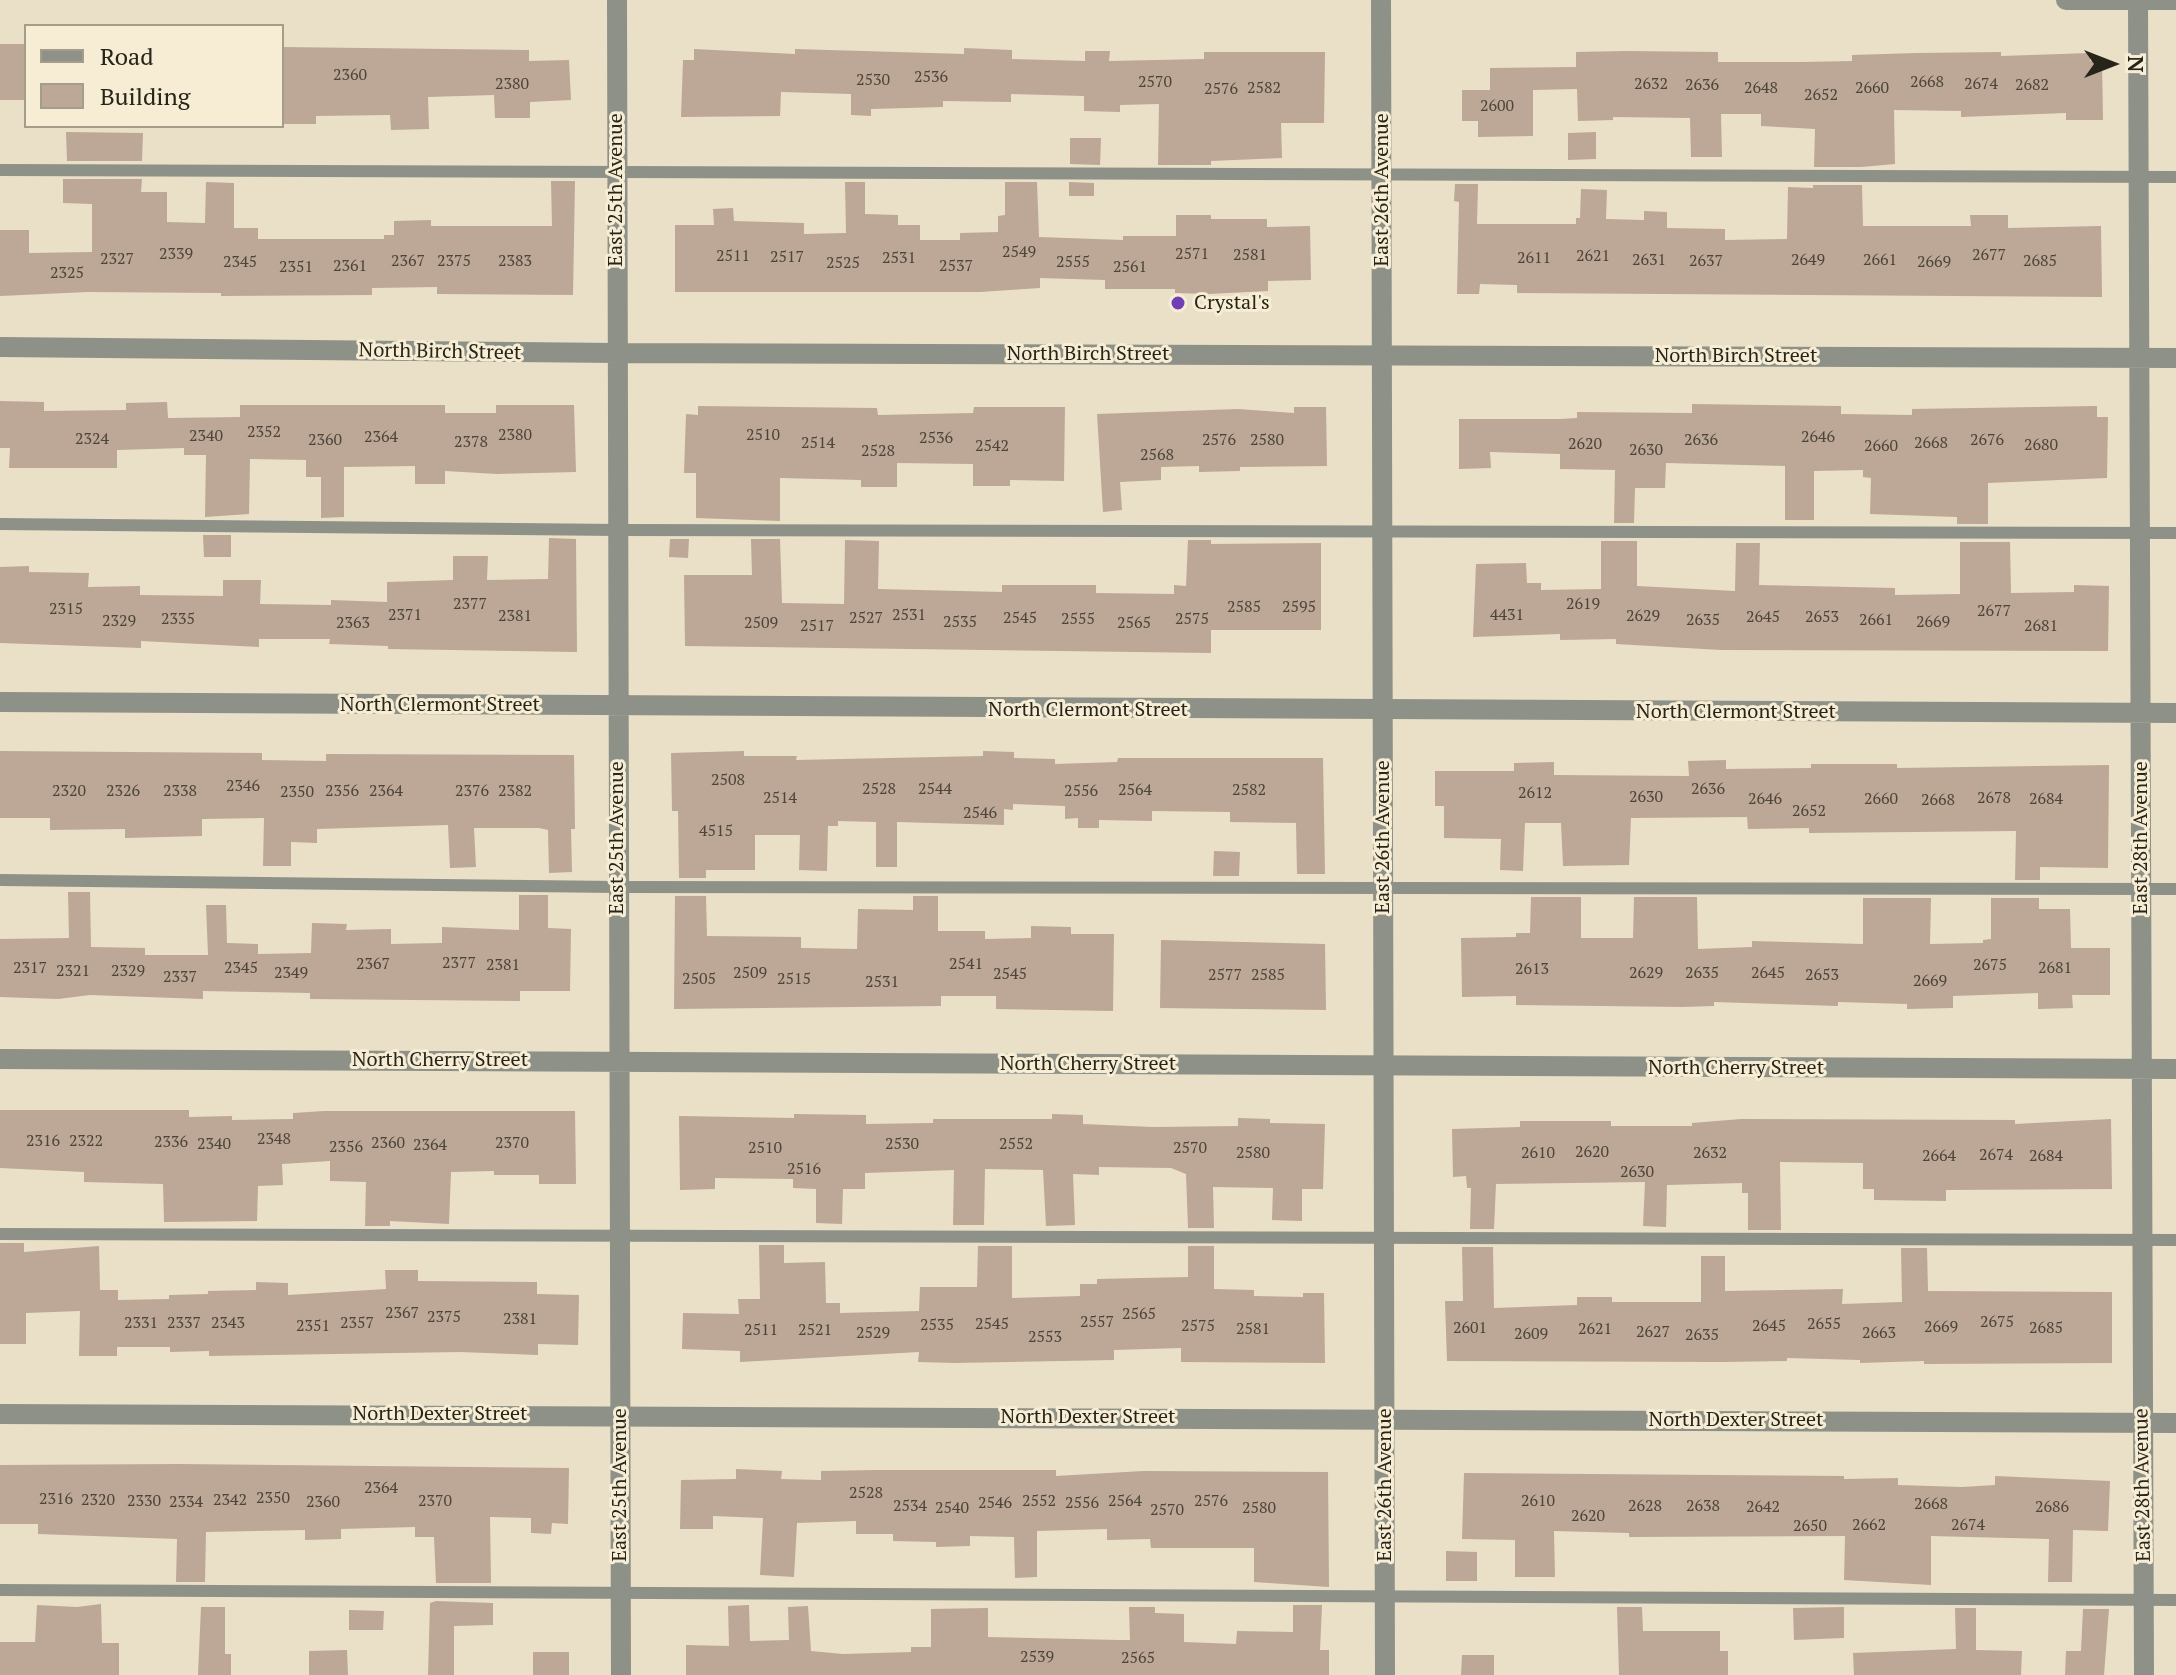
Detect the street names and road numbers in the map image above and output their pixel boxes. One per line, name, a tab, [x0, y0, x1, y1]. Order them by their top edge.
street label: East 25th Avenue	[604, 113, 628, 267]
street label: East 26th Avenue	[1370, 113, 1394, 267]
street label: North Birch Street	[358, 339, 522, 365]
street label: North Birch Street	[1007, 342, 1169, 366]
street label: North Birch Street	[1655, 344, 1817, 368]
street label: North Clermont Street	[340, 693, 540, 717]
street label: North Clermont Street	[988, 698, 1188, 722]
street label: North Clermont Street	[1636, 700, 1836, 724]
street label: East 26th Avenue	[1371, 760, 1395, 914]
street label: East 25th Avenue	[605, 761, 629, 915]
street label: East 28th Avenue	[2129, 761, 2153, 915]
street label: North Cherry Street	[352, 1048, 528, 1072]
street label: North Cherry Street	[1000, 1052, 1176, 1076]
street label: North Cherry Street	[1648, 1056, 1824, 1080]
street label: North Dexter Street	[352, 1402, 528, 1426]
street label: North Dexter Street	[1000, 1405, 1176, 1429]
street label: East 25th Avenue	[608, 1408, 632, 1562]
street label: East 26th Avenue	[1373, 1408, 1397, 1562]
street label: North Dexter Street	[1648, 1408, 1824, 1432]
street label: East 28th Avenue	[2130, 1408, 2156, 1562]

